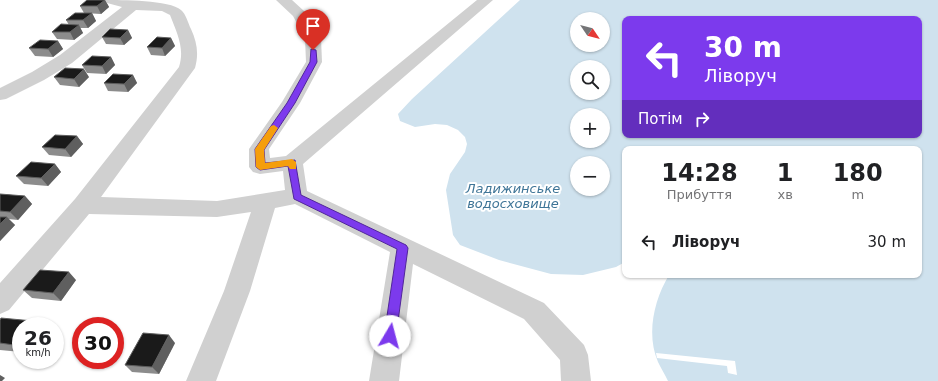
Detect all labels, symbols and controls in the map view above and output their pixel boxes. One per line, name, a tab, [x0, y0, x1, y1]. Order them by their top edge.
pin	[296, 9, 330, 50]
north arrow	[570, 12, 610, 52]
map controls	[570, 12, 610, 196]
icon: arrive	[302, 15, 324, 37]
text: 30 m	[704, 31, 782, 64]
icon: left	[638, 32, 690, 84]
button: search	[570, 60, 610, 100]
text: Ліворуч	[704, 65, 777, 86]
button: +	[570, 108, 610, 148]
icon: right	[691, 108, 713, 130]
text: Потім	[638, 110, 683, 128]
button: −	[570, 156, 610, 196]
text: 14:28	[661, 159, 738, 187]
text: 1	[777, 159, 793, 187]
text: 180	[833, 159, 883, 187]
water label: Ладижинське водосховище	[465, 181, 560, 211]
text: Прибуття	[667, 187, 732, 202]
text: хв	[777, 187, 793, 202]
text: m	[851, 187, 864, 202]
icon: left	[638, 231, 660, 253]
text: Ліворуч	[672, 233, 740, 251]
text: 30 m	[868, 233, 906, 251]
position arrow	[369, 315, 411, 357]
speed limit sign: 30	[72, 317, 124, 369]
text: 26	[24, 326, 52, 350]
text: km/h	[25, 347, 51, 358]

